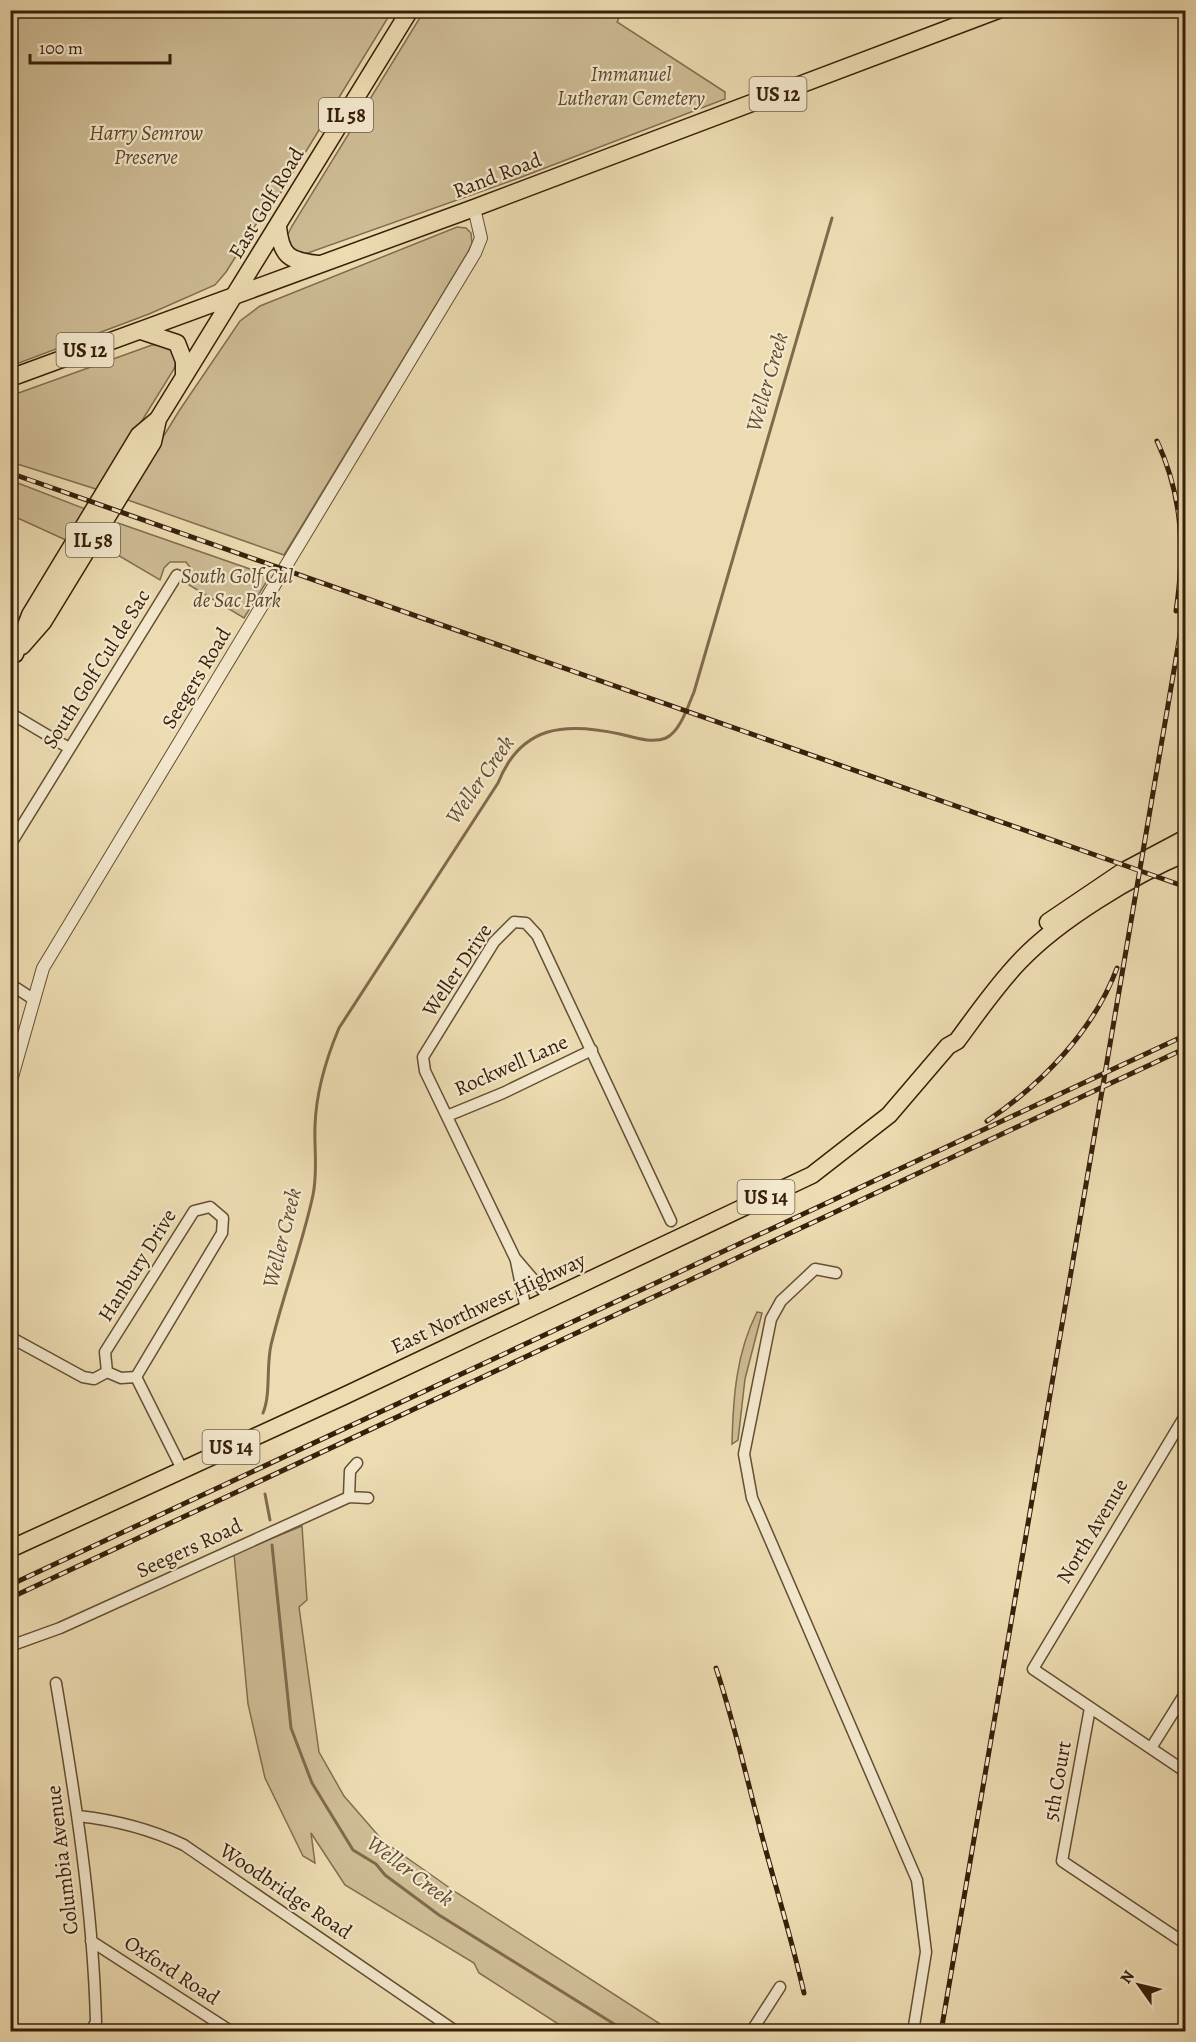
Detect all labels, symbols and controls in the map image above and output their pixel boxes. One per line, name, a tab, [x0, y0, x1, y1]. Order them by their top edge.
scale bar	[30, 27, 170, 65]
text: 100 m	[39, 36, 83, 60]
park label: Immanuel Lutheran Cemetery	[557, 60, 705, 112]
road number: US 12	[750, 77, 806, 111]
road number: IL 58	[319, 98, 373, 132]
park label: Harry Semrow Preserve	[89, 119, 204, 171]
street label: East Golf Road	[222, 141, 311, 264]
street label: Rand Road	[449, 145, 546, 205]
water label: Weller Creek	[739, 329, 796, 435]
road number: US 12	[56, 333, 113, 367]
road number: IL 58	[66, 523, 120, 557]
park label: South Golf Cul de Sac Park	[181, 562, 294, 614]
street label: South Golf Cul de Sac	[36, 584, 156, 754]
street label: Seegers Road	[155, 621, 238, 734]
water label: Weller Creek	[438, 729, 522, 830]
street label: Weller Drive	[415, 918, 498, 1023]
street label: Rockwell Lane	[450, 1027, 572, 1103]
road number: US 14	[738, 1180, 795, 1214]
water label: Weller Creek	[255, 1185, 309, 1291]
street label: Hanbury Drive	[91, 1203, 183, 1327]
street label: East Northwest Highway	[386, 1245, 590, 1360]
road number: US 14	[202, 1430, 260, 1464]
street label: North Avenue	[1050, 1473, 1134, 1589]
street label: Seegers Road	[132, 1511, 247, 1585]
street label: 5th Court	[1036, 1739, 1078, 1823]
street label: Columbia Avenue	[39, 1784, 85, 1936]
water label: Weller Creek	[360, 1828, 460, 1914]
street label: Woodbridge Road	[214, 1836, 358, 1946]
street label: Oxford Road	[119, 1929, 226, 2012]
north arrow	[1109, 1955, 1169, 2015]
text: N	[1115, 1966, 1140, 1988]

